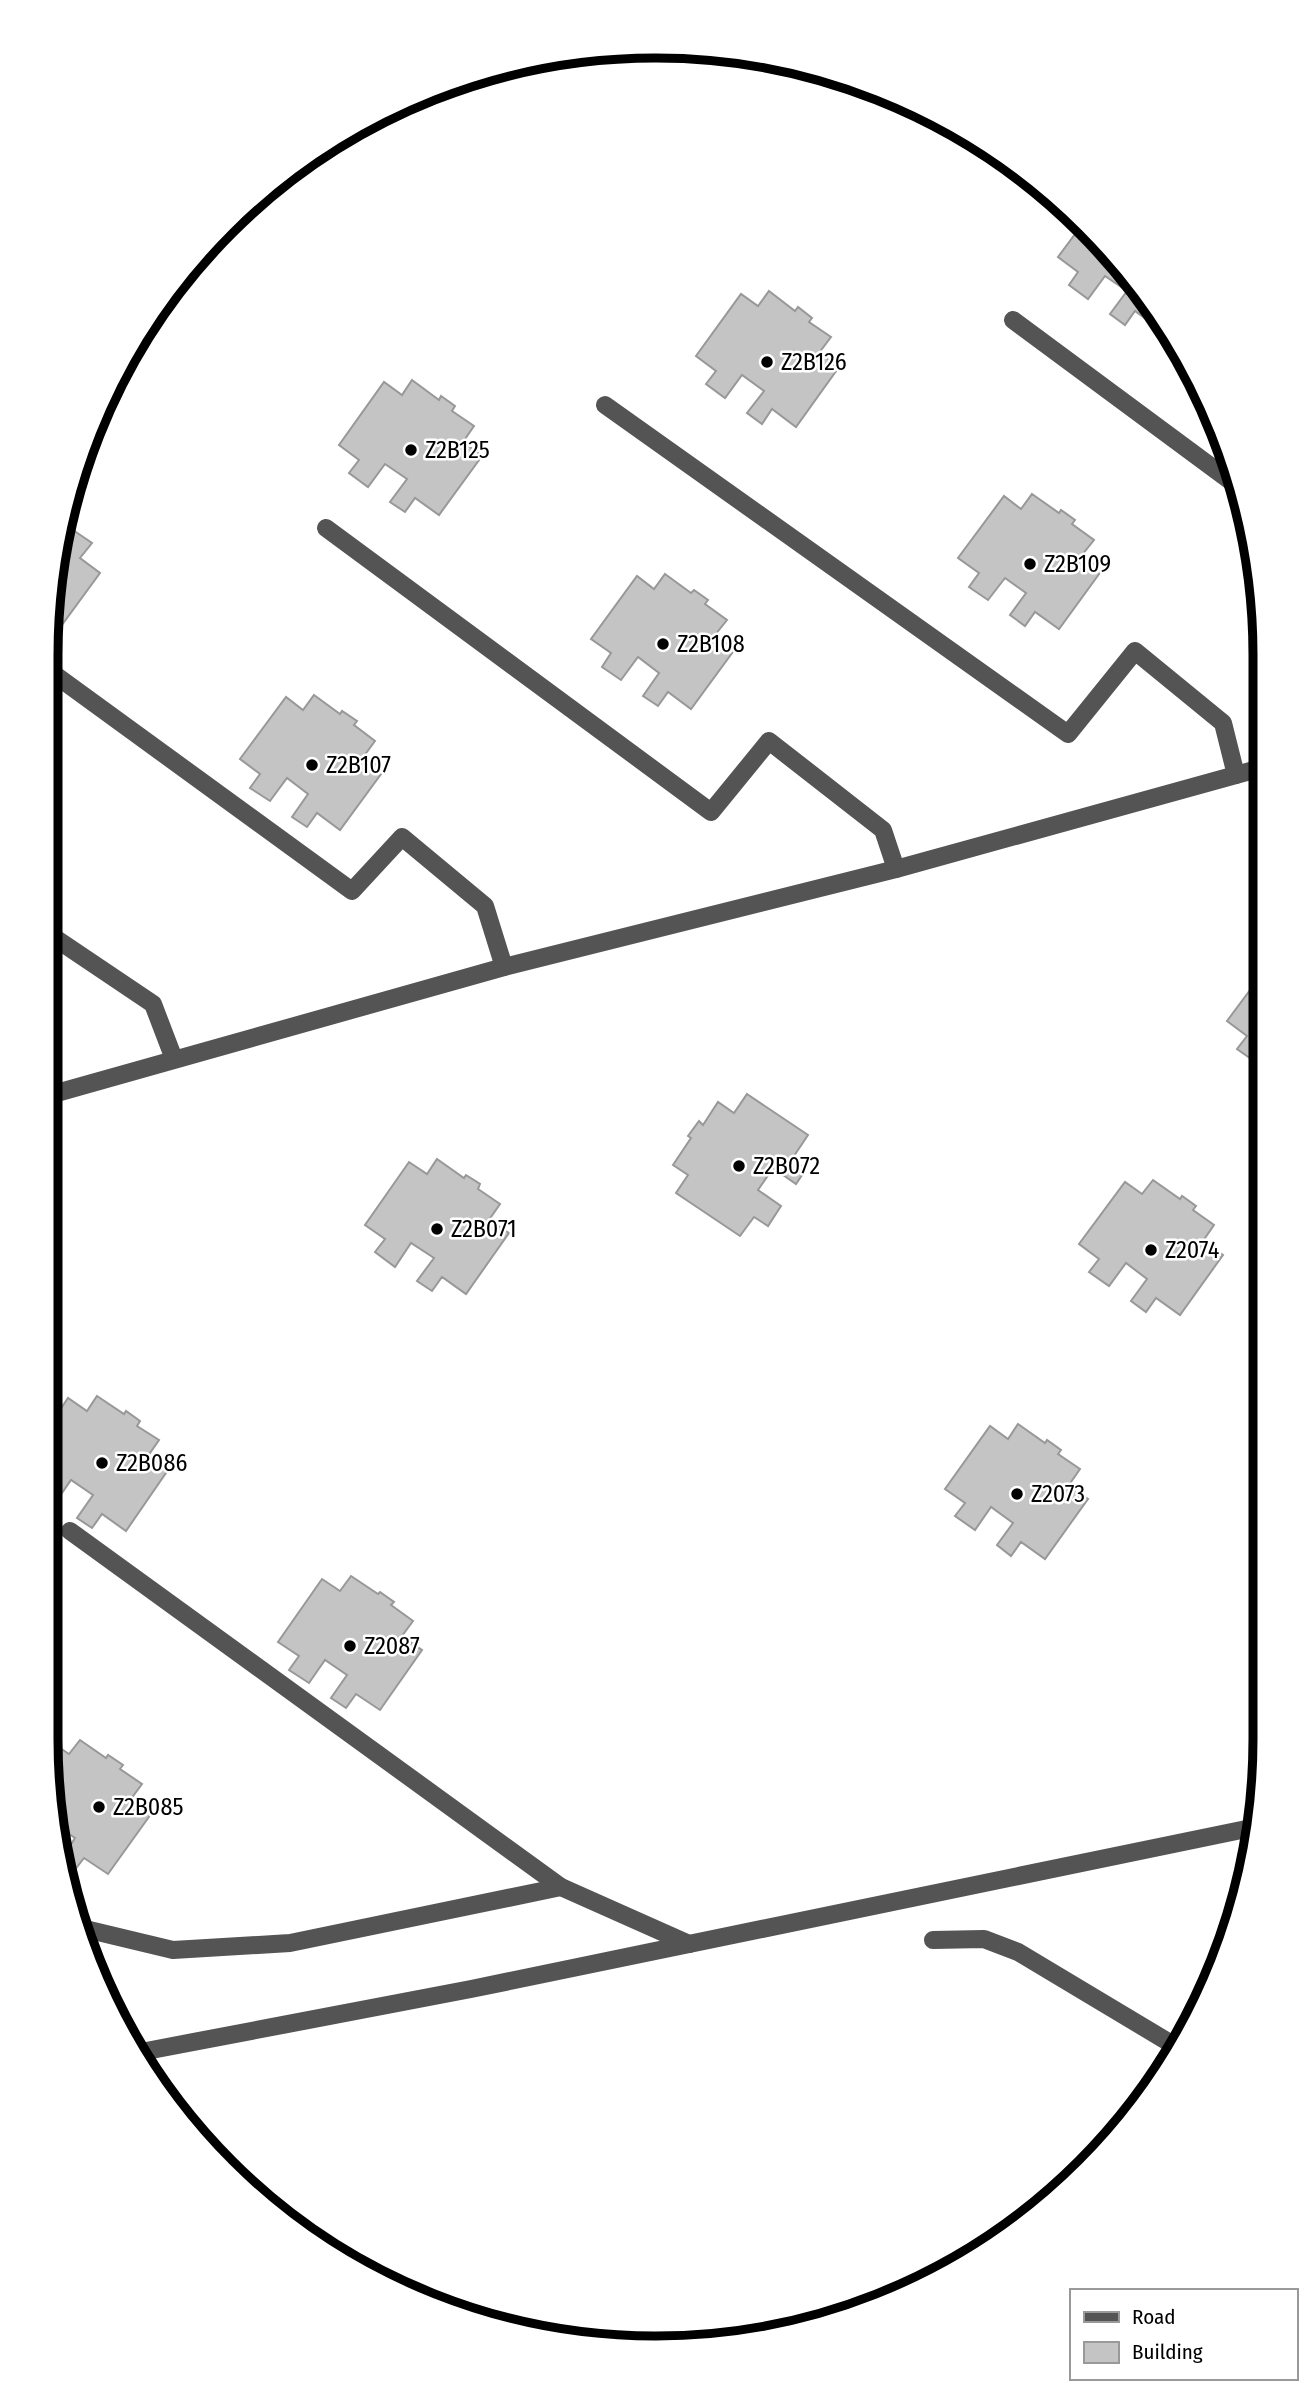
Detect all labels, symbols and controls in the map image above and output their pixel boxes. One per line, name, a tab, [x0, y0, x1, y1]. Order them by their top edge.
place label: Z2B126	[781, 348, 847, 376]
marker: Z2B126	[759, 354, 775, 370]
place label: Z2B125	[425, 436, 490, 464]
marker: Z2B125	[403, 442, 419, 458]
place label: Z2B109	[1044, 550, 1111, 578]
marker: Z2B109	[1022, 556, 1038, 572]
place label: Z2B108	[677, 630, 745, 658]
marker: Z2B108	[655, 636, 671, 652]
place label: Z2B107	[326, 751, 391, 779]
marker: Z2B107	[304, 757, 320, 773]
place label: Z2B072	[753, 1152, 820, 1180]
marker: Z2B072	[731, 1158, 747, 1174]
place label: Z2B071	[451, 1215, 517, 1243]
marker: Z2B071	[429, 1221, 445, 1237]
place label: Z2074	[1165, 1236, 1219, 1264]
marker: Z2074	[1143, 1242, 1159, 1258]
place label: Z2B086	[116, 1449, 187, 1477]
marker: Z2B086	[94, 1455, 110, 1471]
place label: Z2073	[1031, 1480, 1085, 1508]
marker: Z2073	[1009, 1486, 1025, 1502]
place label: Z2087	[364, 1632, 420, 1660]
marker: Z2087	[342, 1638, 358, 1654]
place label: Z2B085	[113, 1793, 183, 1821]
marker: Z2B085	[91, 1799, 107, 1815]
legend	[1070, 2289, 1297, 2380]
text: Road	[1132, 2304, 1176, 2330]
text: Building	[1132, 2339, 1203, 2365]

